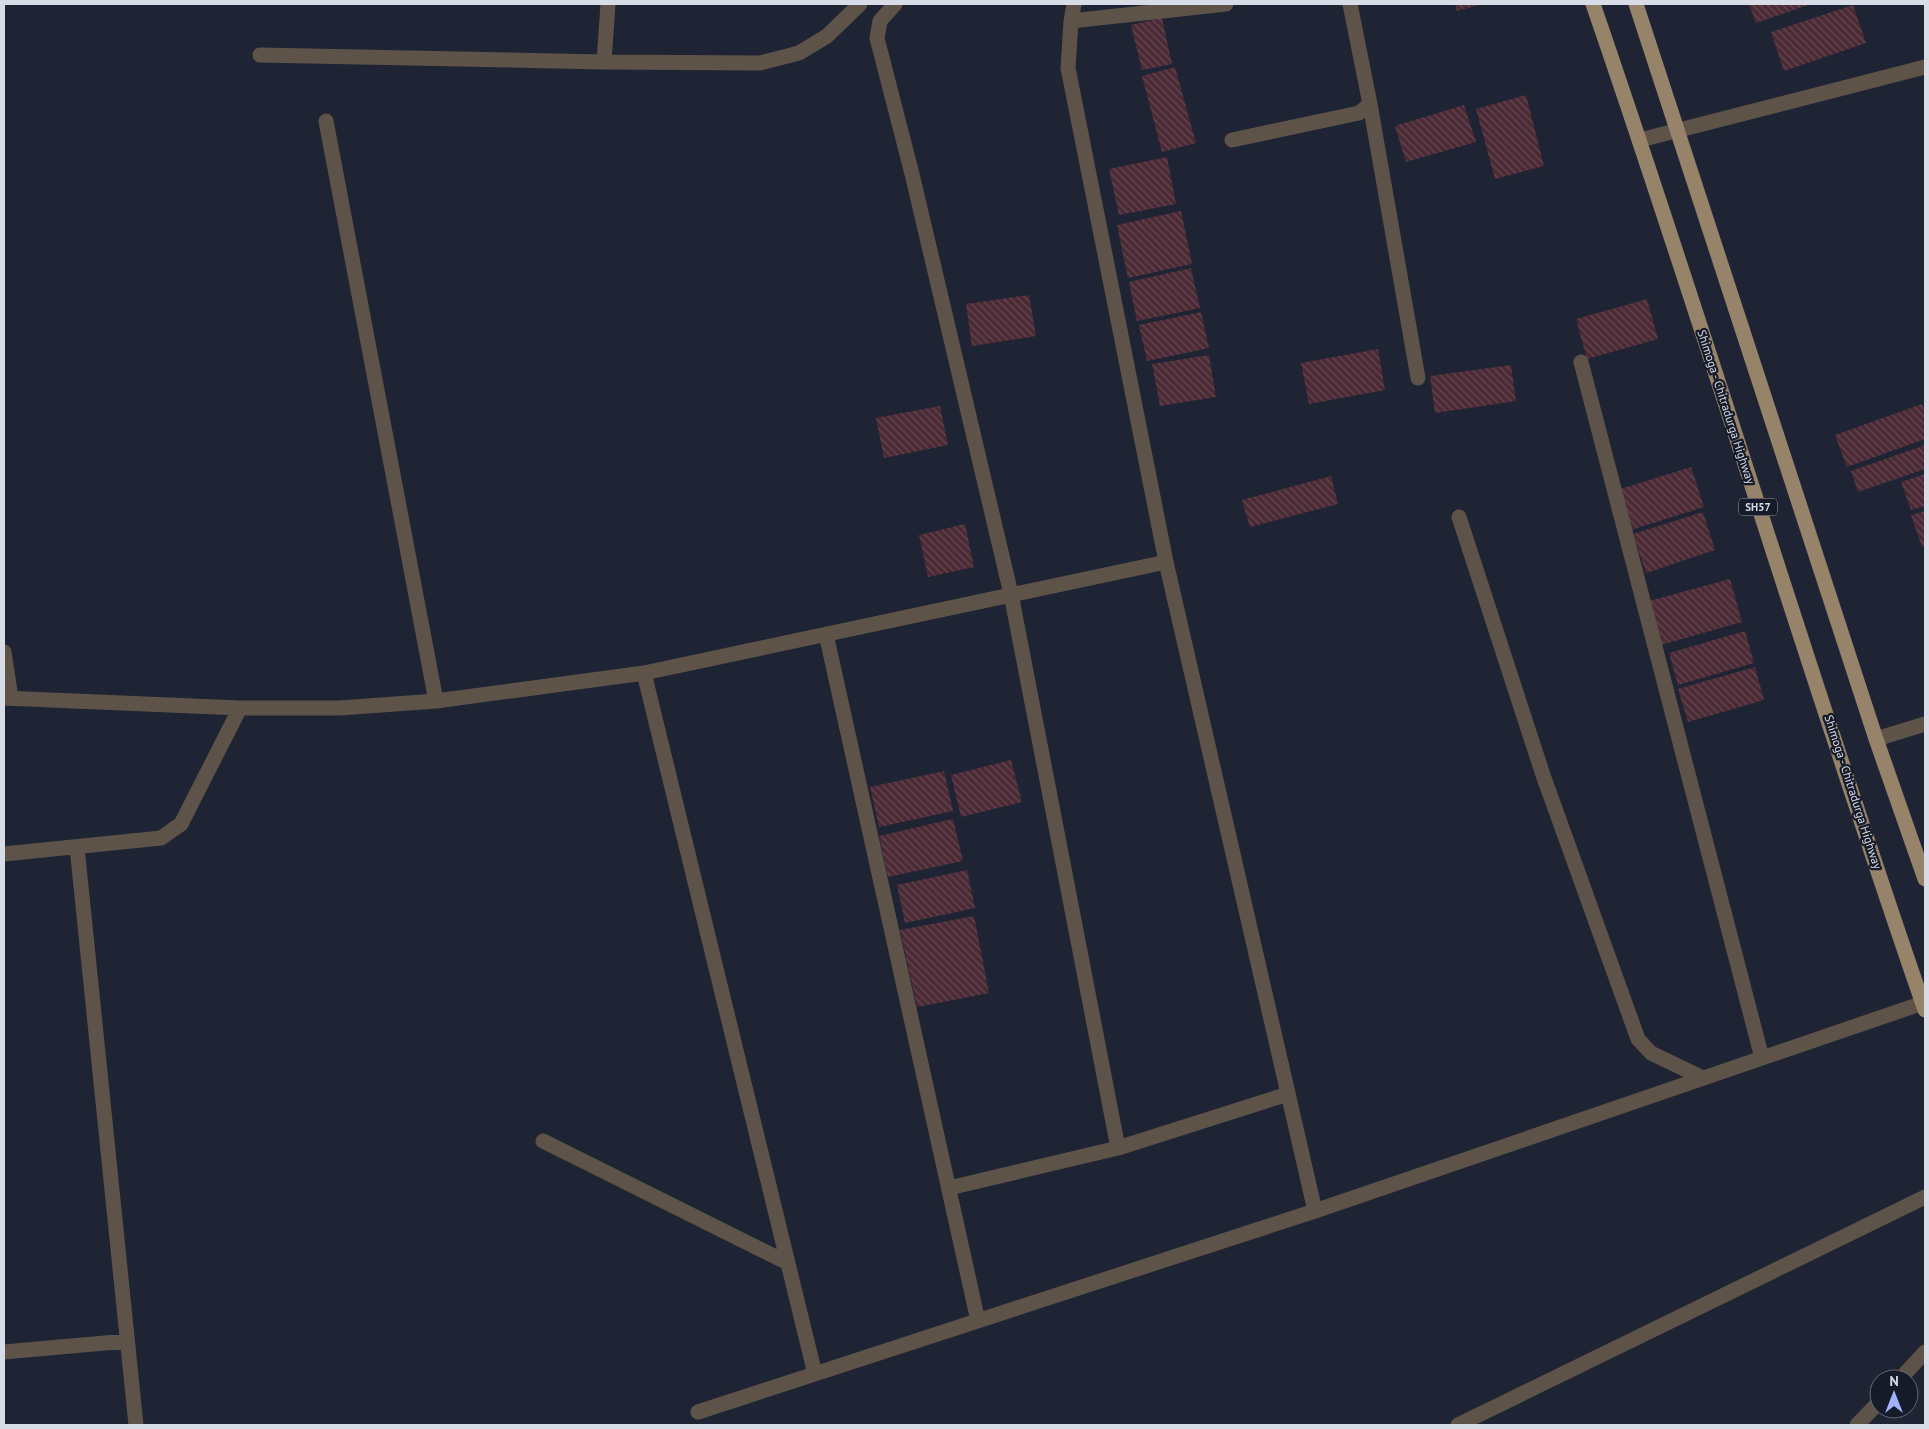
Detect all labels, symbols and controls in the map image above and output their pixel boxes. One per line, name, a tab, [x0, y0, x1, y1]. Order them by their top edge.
street label: Shimoga - Chitradurga Highway	[1694, 328, 1759, 486]
road number: SH57	[1739, 498, 1777, 516]
street label: Shimoga - Chitradurga Highway	[1821, 713, 1886, 871]
north arrow	[1869, 1369, 1919, 1419]
text: N	[1889, 1372, 1899, 1390]

